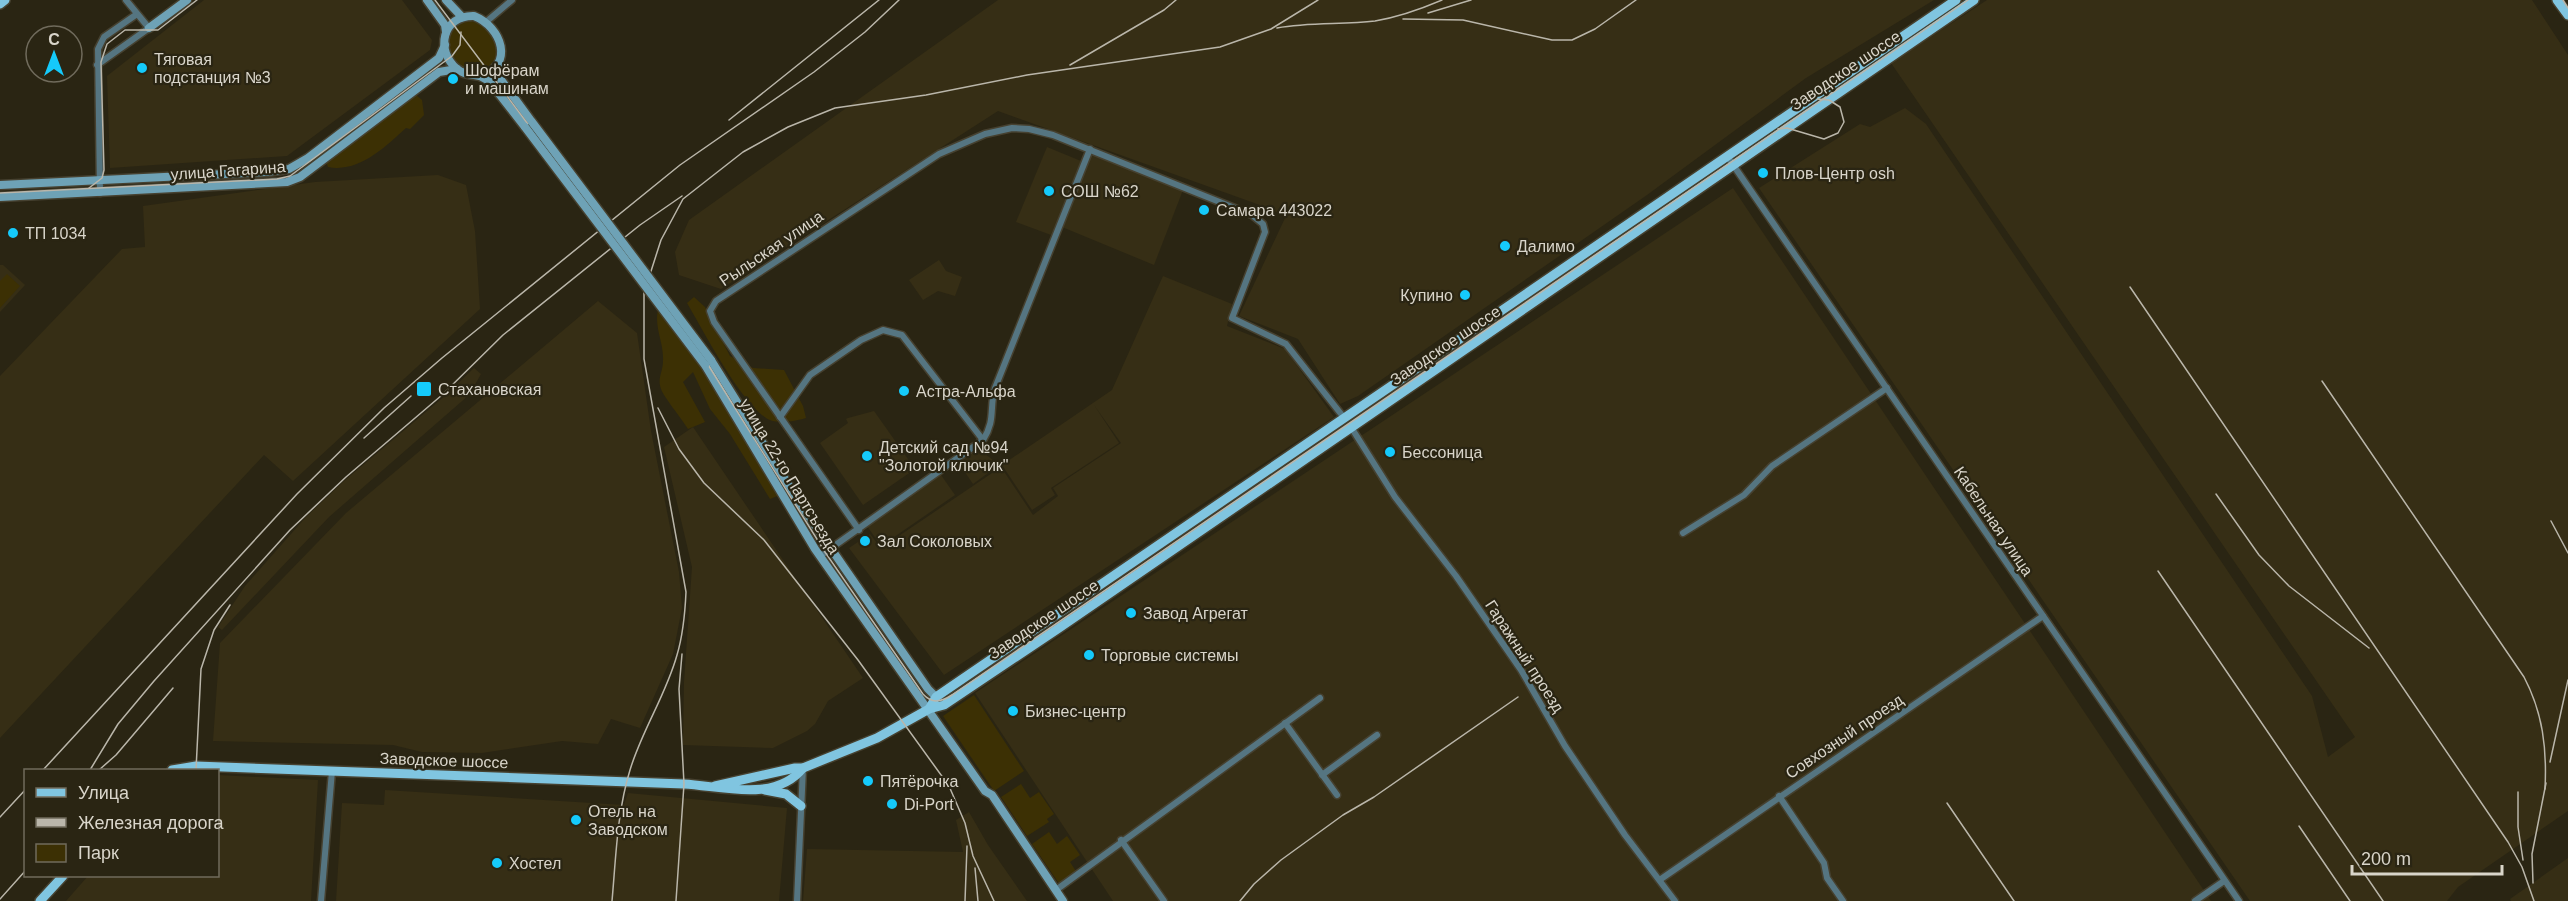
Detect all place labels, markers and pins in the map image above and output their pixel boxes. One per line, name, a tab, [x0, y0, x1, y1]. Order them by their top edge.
place label: Тяговая подстанция №3	[154, 51, 271, 86]
marker: Тяговая подстанция №3	[135, 61, 149, 75]
place label: Шофёрам и машинам	[465, 62, 549, 97]
marker: Шофёрам и машинам	[446, 72, 460, 86]
place label: Плов-Центр osh	[1775, 165, 1895, 182]
marker: Плов-Центр osh	[1756, 166, 1770, 180]
place label: СОШ №62	[1061, 183, 1139, 200]
marker: СОШ №62	[1042, 184, 1056, 198]
place label: Самара 443022	[1216, 202, 1332, 219]
marker: Самара 443022	[1197, 203, 1211, 217]
place label: ТП 1034	[25, 225, 86, 242]
marker: ТП 1034	[6, 226, 20, 240]
place label: Далимо	[1517, 238, 1575, 255]
marker: Далимо	[1498, 239, 1512, 253]
place label: Купино	[1400, 287, 1453, 304]
marker: Купино	[1458, 288, 1472, 302]
marker: Стахановская	[415, 380, 433, 398]
place label: Стахановская	[438, 381, 541, 398]
place label: Астра-Альфа	[916, 383, 1016, 400]
marker: Астра-Альфа	[897, 384, 911, 398]
place label: Детский сад №94 "Золотой ключик"	[879, 439, 1009, 474]
place label: Бессоница	[1402, 444, 1482, 461]
marker: Бессоница	[1383, 445, 1397, 459]
marker: Детский сад №94 "Золотой ключик"	[860, 449, 874, 463]
place label: Зал Соколовых	[877, 533, 992, 550]
marker: Зал Соколовых	[858, 534, 872, 548]
place label: Завод Агрегат	[1143, 605, 1249, 622]
marker: Завод Агрегат	[1124, 606, 1138, 620]
place label: Торговые системы	[1101, 647, 1239, 664]
marker: Торговые системы	[1082, 648, 1096, 662]
place label: Бизнес-центр	[1025, 703, 1126, 720]
marker: Бизнес-центр	[1006, 704, 1020, 718]
place label: Пятёрочка	[880, 773, 959, 790]
marker: Пятёрочка	[861, 774, 875, 788]
place label: Di-Port	[904, 796, 954, 813]
marker: Di-Port	[885, 797, 899, 811]
place label: Отель на Заводском	[588, 803, 668, 838]
marker: Отель на Заводском	[569, 813, 583, 827]
place label: Хостел	[509, 855, 561, 872]
marker: Хостел	[490, 856, 504, 870]

